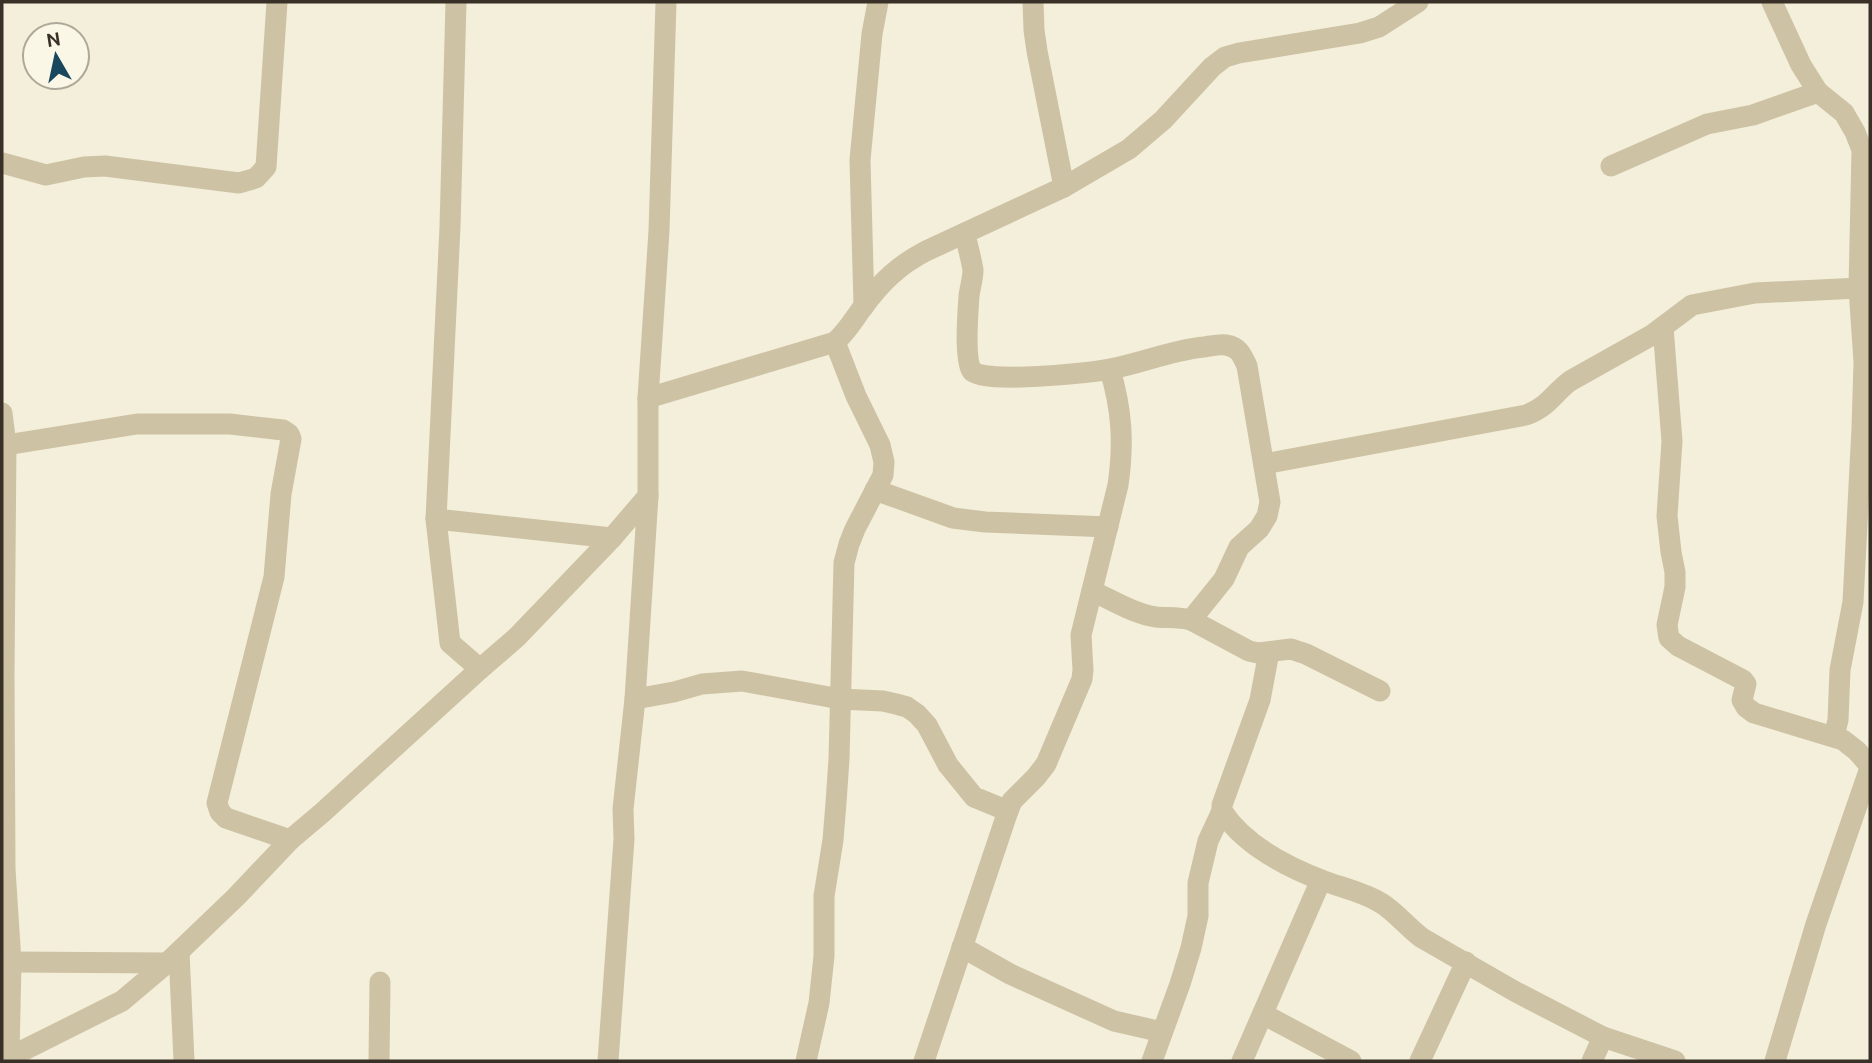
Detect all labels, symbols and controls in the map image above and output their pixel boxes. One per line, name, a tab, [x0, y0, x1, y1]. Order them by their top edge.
north arrow	[21, 21, 91, 91]
text: N	[45, 27, 62, 51]

